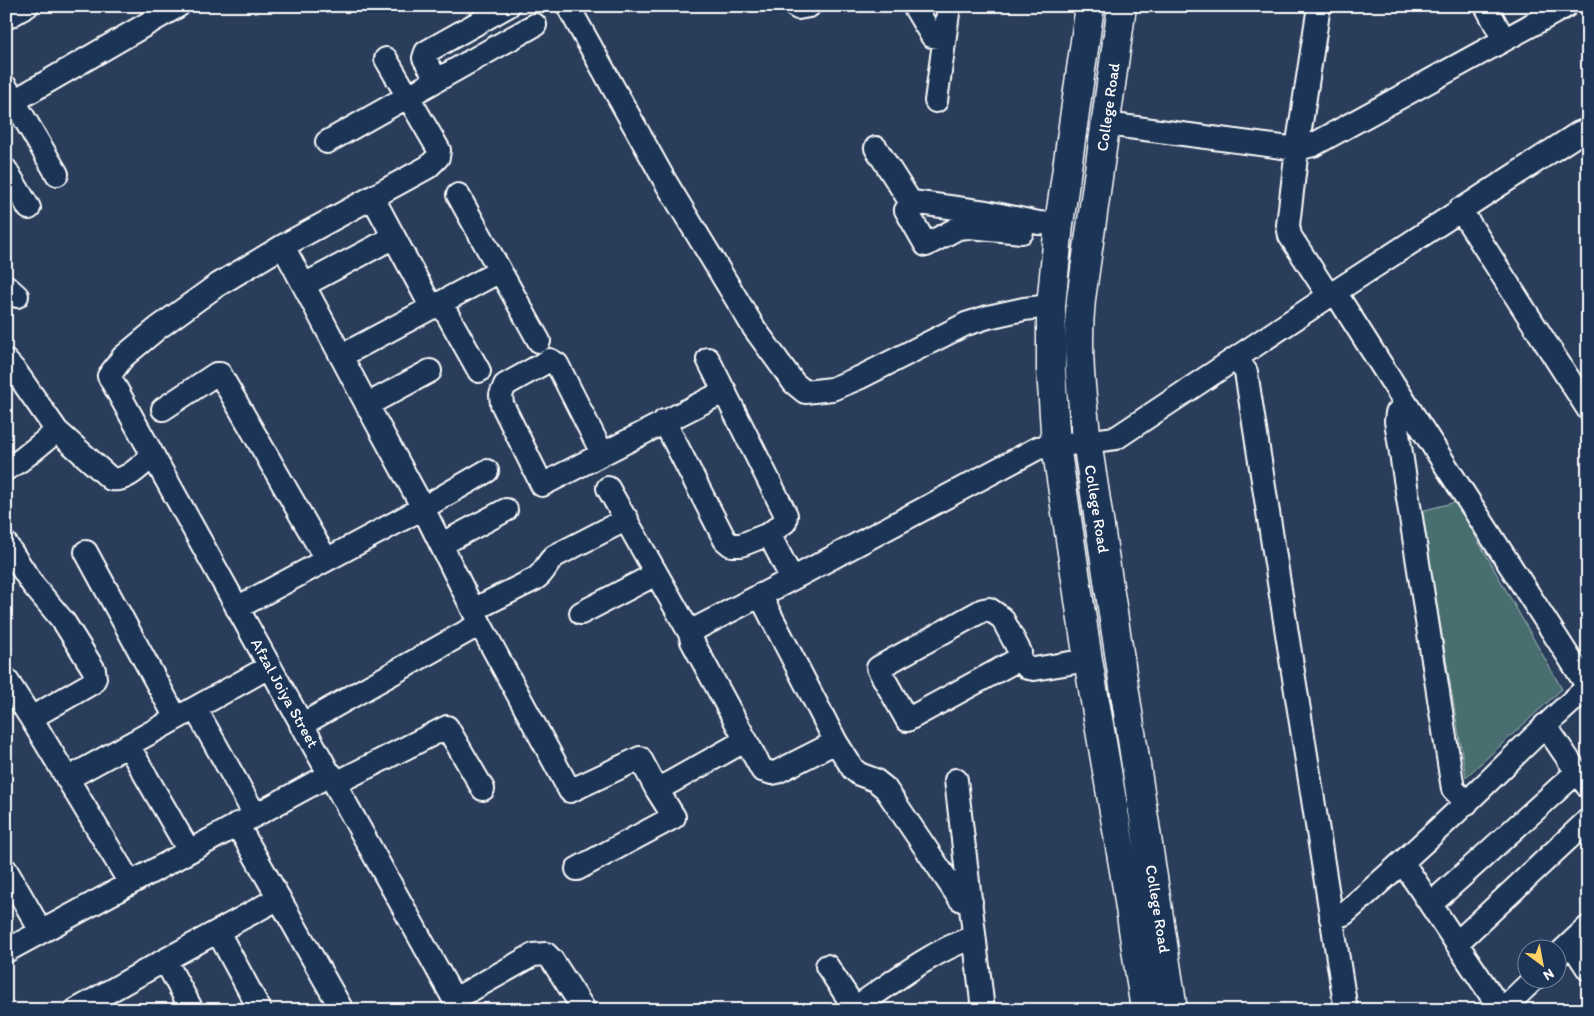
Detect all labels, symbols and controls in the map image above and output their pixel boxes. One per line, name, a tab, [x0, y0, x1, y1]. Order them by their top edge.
street label: College Road	[1092, 61, 1124, 152]
street label: College Road	[1081, 464, 1113, 555]
street label: Afzal Joiya Street	[247, 635, 323, 751]
street label: College Road	[1142, 864, 1174, 955]
north arrow	[1516, 938, 1566, 988]
text: N	[1540, 965, 1557, 984]

